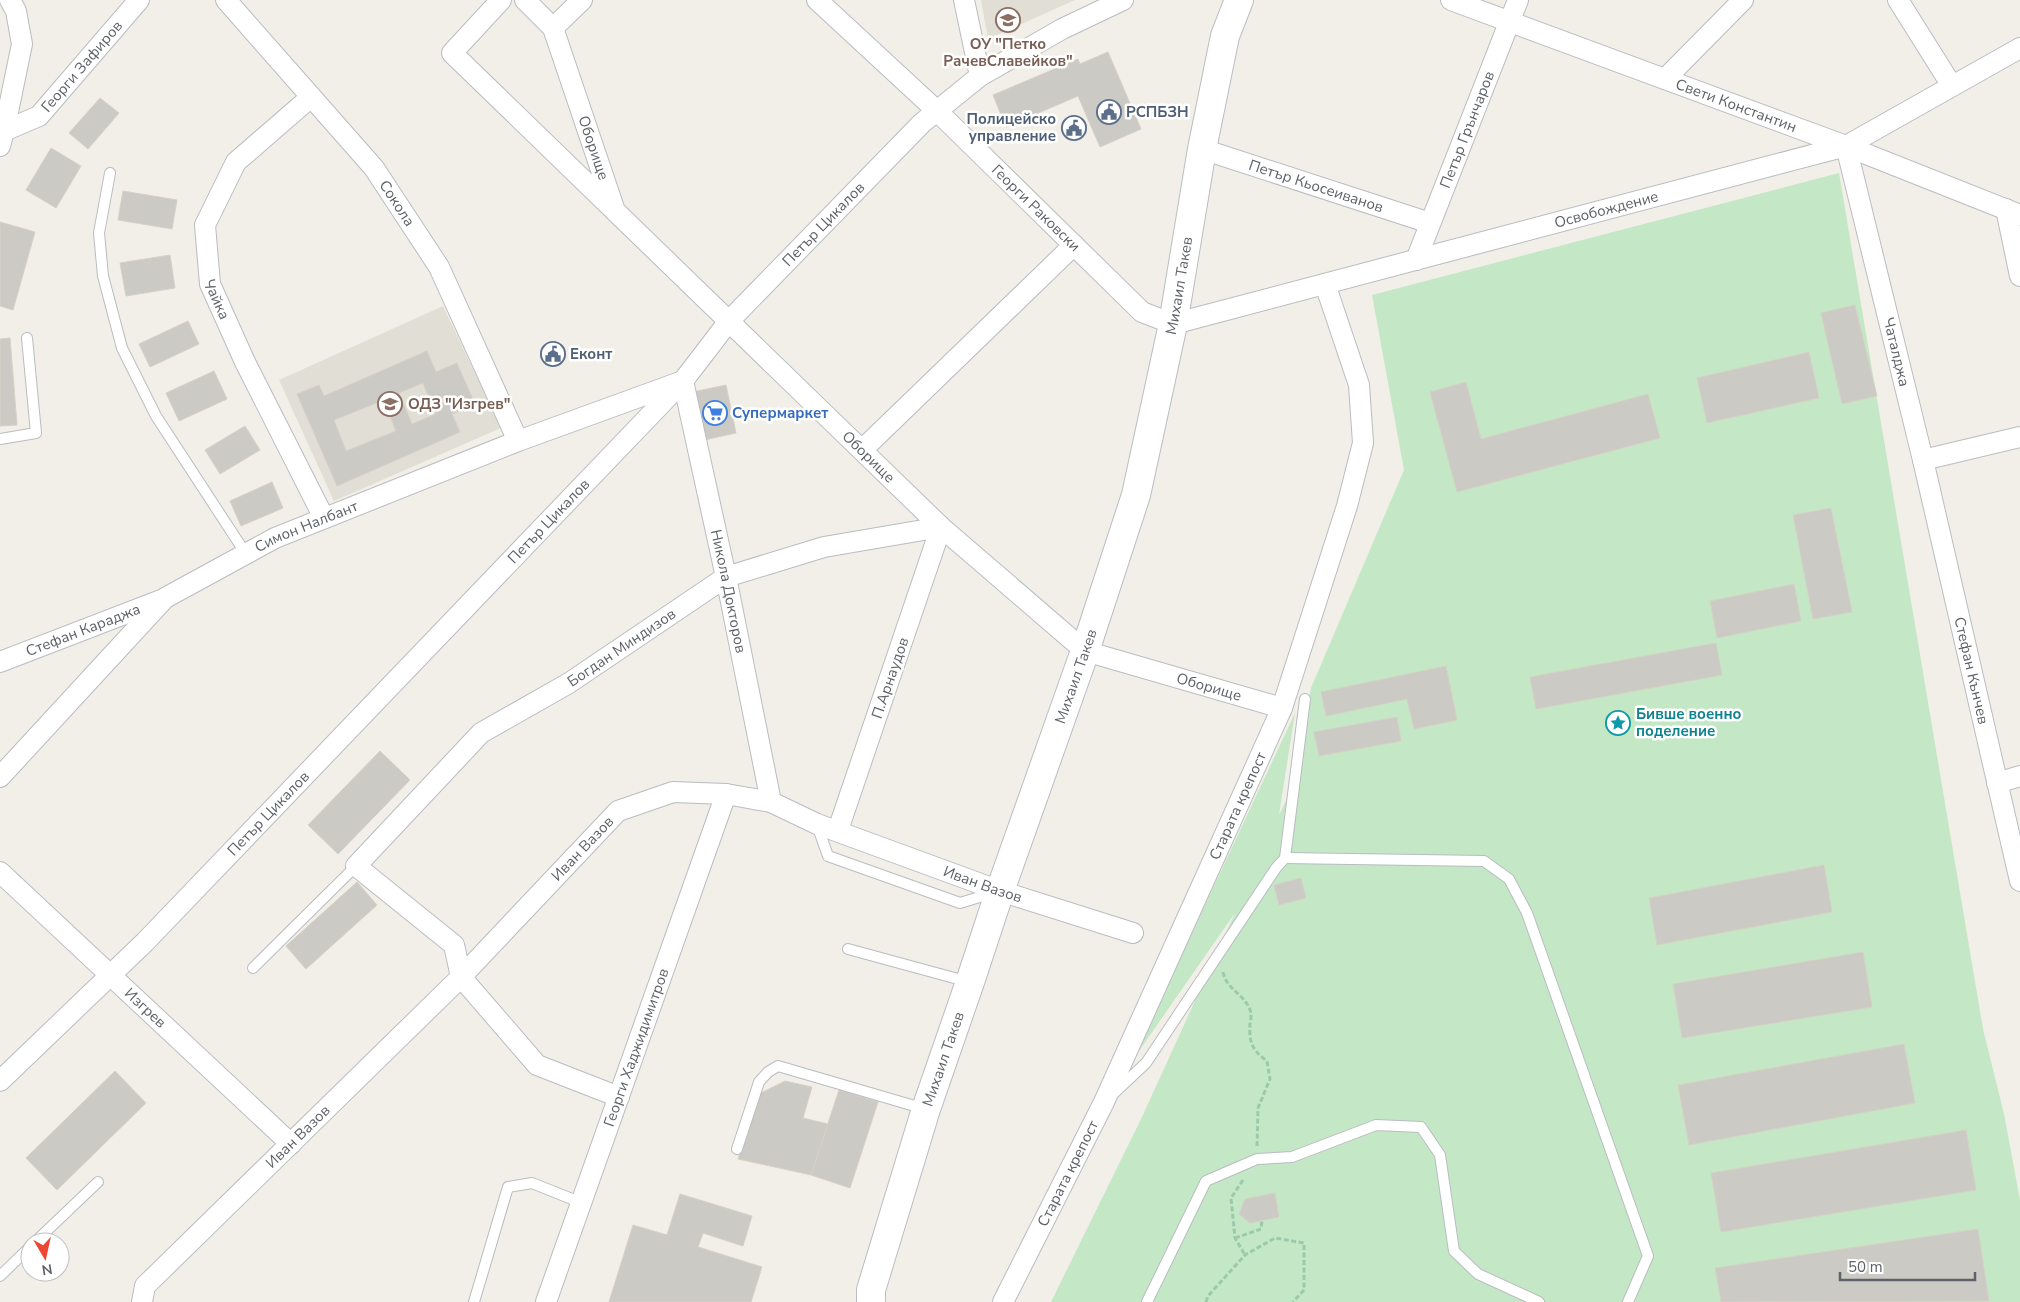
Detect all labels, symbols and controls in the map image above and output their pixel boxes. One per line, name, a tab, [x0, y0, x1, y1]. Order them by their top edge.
school or university icon: ОУ "Петко РачевСлавейков"	[995, 7, 1021, 33]
street label: Георги Зафиров	[37, 16, 127, 117]
place label: ОУ "Петко РачевСлавейков"	[943, 34, 1073, 71]
street label: Петър Грънчаров	[1435, 68, 1499, 191]
street label: Свети Константин	[1673, 74, 1799, 137]
public building icon: РСПБЗН	[1096, 99, 1122, 125]
place label: РСПБЗН	[1126, 102, 1189, 122]
place label: Полицейско управление	[967, 109, 1056, 146]
street label: Оборище	[573, 113, 614, 183]
public building icon: Полицейско управление	[1061, 115, 1087, 141]
street label: Петър Кьосеиванов	[1246, 155, 1386, 217]
street label: Георги Раковски	[987, 160, 1085, 256]
street label: Сокола	[375, 176, 420, 230]
street label: Петър Цикалов	[778, 178, 869, 271]
street label: Освобождение	[1552, 186, 1661, 233]
street label: Михаил Такев	[1161, 235, 1197, 337]
street label: Чайка	[200, 278, 235, 323]
street label: Чаталджа	[1878, 315, 1915, 388]
public building icon: Еконт	[540, 341, 566, 367]
place label: Еконт	[570, 344, 612, 364]
school or university icon: ОДЗ "Изгрев"	[377, 391, 403, 417]
place label: ОДЗ "Изгрев"	[408, 394, 510, 414]
supermarket icon: Супермаркет	[702, 400, 728, 426]
place label: Супермаркет	[732, 403, 828, 423]
street label: Оборище	[838, 426, 900, 487]
street label: Петър Цикалов	[503, 474, 594, 568]
street label: Симон Налбант	[251, 496, 361, 557]
street label: Никола Докторов	[706, 527, 751, 655]
street label: Стефан Караджа	[23, 599, 143, 661]
street label: Богдан Миндизов	[563, 604, 680, 691]
street label: Стефан Кънчев	[1949, 615, 1994, 726]
street label: Михаил Такев	[1050, 626, 1102, 727]
street label: П.Арнаудов	[867, 635, 913, 721]
street label: Оборище	[1174, 668, 1244, 706]
place label: Бивше военно поделение	[1636, 704, 1741, 741]
place icon: Бивше военно поделение	[1605, 710, 1631, 736]
street label: Старата крепост	[1205, 748, 1271, 863]
street label: Петър Цикалов	[223, 767, 314, 860]
street label: Иван Вазов	[547, 812, 618, 885]
street label: Иван Вазов	[940, 861, 1025, 907]
street label: Георги Хаджидимитров	[599, 965, 673, 1130]
street label: Изгрев	[120, 983, 171, 1032]
street label: Михаил Такев	[918, 1009, 969, 1109]
street label: Иван Вазов	[261, 1101, 334, 1173]
street label: Старата крепост	[1033, 1117, 1103, 1230]
north arrow	[20, 1232, 70, 1282]
scale bar	[1840, 1250, 1975, 1282]
text: 50 m	[1848, 1257, 1883, 1277]
text: N	[40, 1259, 54, 1280]

